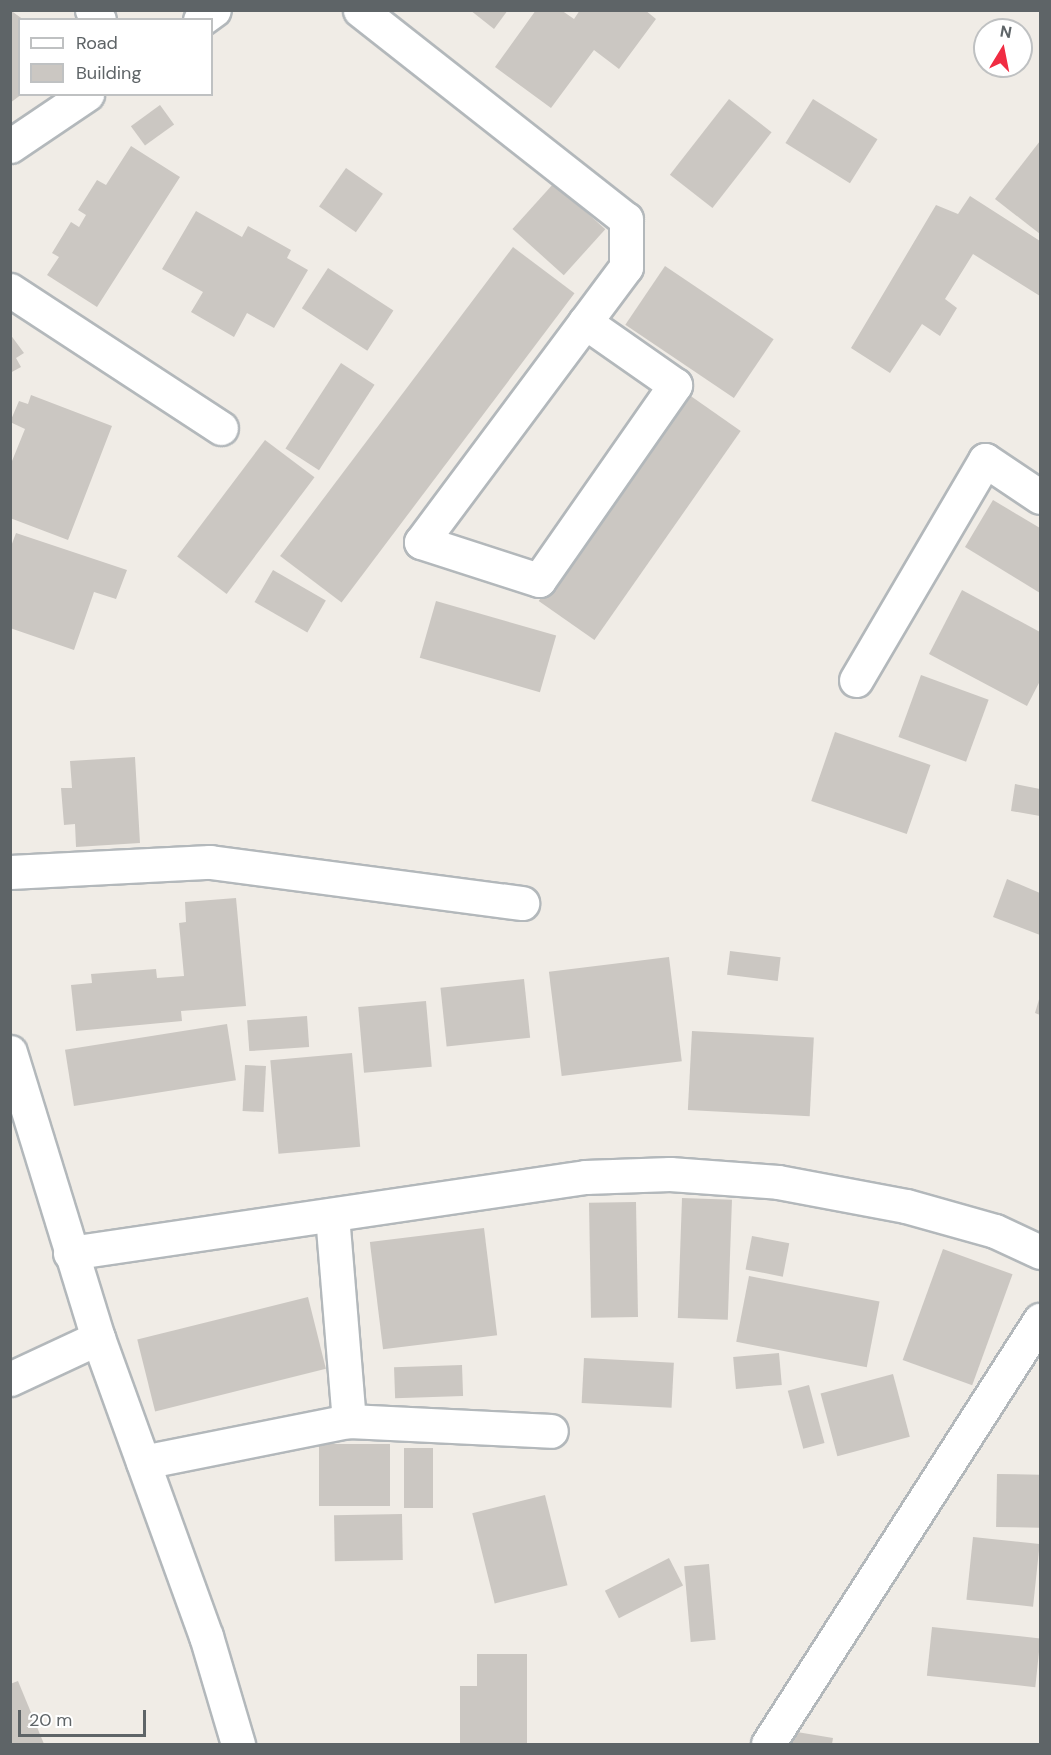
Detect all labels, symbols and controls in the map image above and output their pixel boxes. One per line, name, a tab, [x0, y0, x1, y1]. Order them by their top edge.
legend	[18, 18, 213, 96]
north arrow	[973, 18, 1033, 78]
text: N	[998, 20, 1013, 43]
text: Road	[76, 31, 118, 55]
text: Building	[76, 61, 141, 85]
scale bar	[21, 1698, 148, 1736]
text: 20 m	[29, 1708, 72, 1732]

